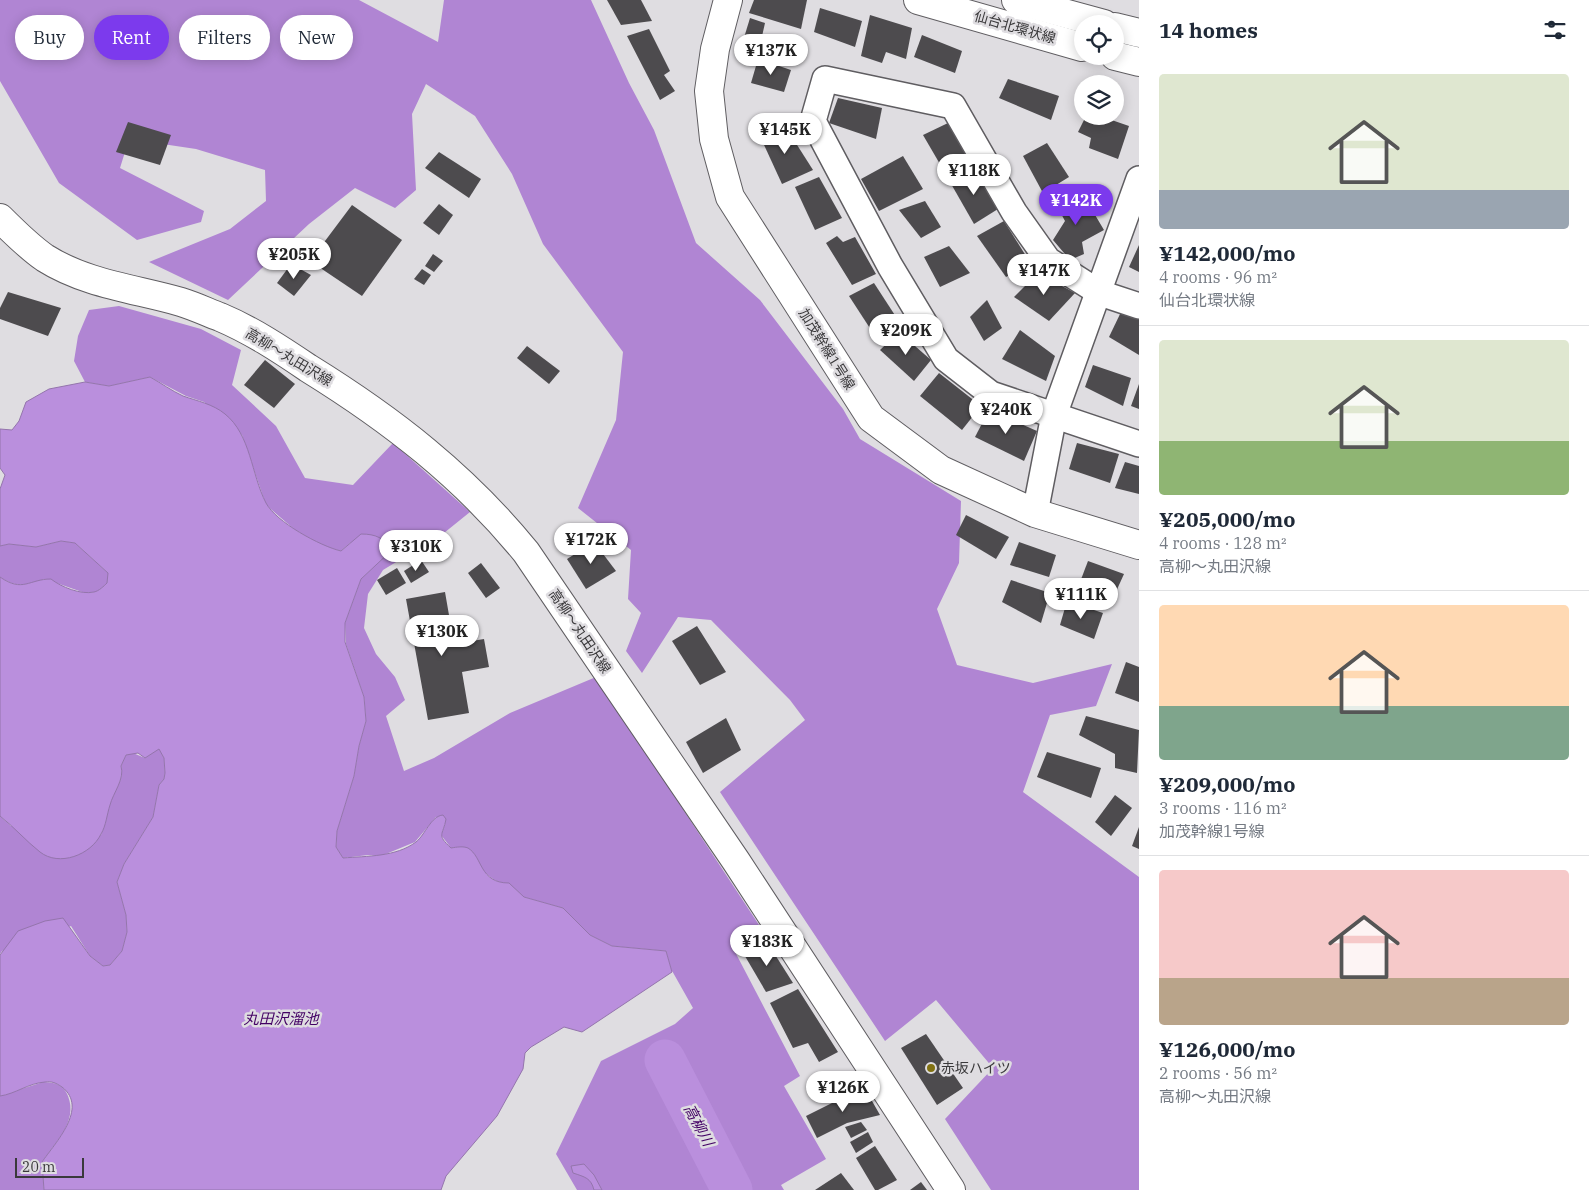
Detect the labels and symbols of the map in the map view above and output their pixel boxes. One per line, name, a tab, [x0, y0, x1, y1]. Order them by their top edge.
street label: 仙台北環状線	[972, 7, 1058, 47]
pin: ¥137K	[736, 34, 806, 76]
pin: ¥145K	[750, 112, 820, 155]
pin: ¥118K	[939, 154, 1009, 196]
pin: ¥142K	[1041, 184, 1111, 226]
pin: ¥205K	[259, 238, 329, 280]
pin: ¥147K	[1009, 254, 1079, 296]
street label: 加茂幹線1号線	[795, 305, 859, 393]
pin: ¥209K	[871, 314, 941, 356]
street label: 高柳～丸田沢線	[242, 324, 336, 390]
pin: ¥240K	[971, 392, 1041, 435]
pin: ¥172K	[556, 522, 626, 565]
pin: ¥310K	[381, 530, 451, 572]
pin: ¥111K	[1046, 578, 1116, 620]
street label: 高柳～丸田沢線	[545, 585, 615, 677]
pin: ¥130K	[407, 614, 477, 657]
pin: ¥183K	[732, 924, 802, 967]
water label: 丸田沢溜池	[243, 1009, 320, 1028]
place label: 赤坂ハイツ	[941, 1059, 1011, 1077]
marker: 赤坂ハイツ	[925, 1062, 937, 1074]
pin: ¥126K	[808, 1070, 878, 1113]
water label: 高柳川	[680, 1101, 719, 1151]
scale bar	[15, 1155, 84, 1178]

